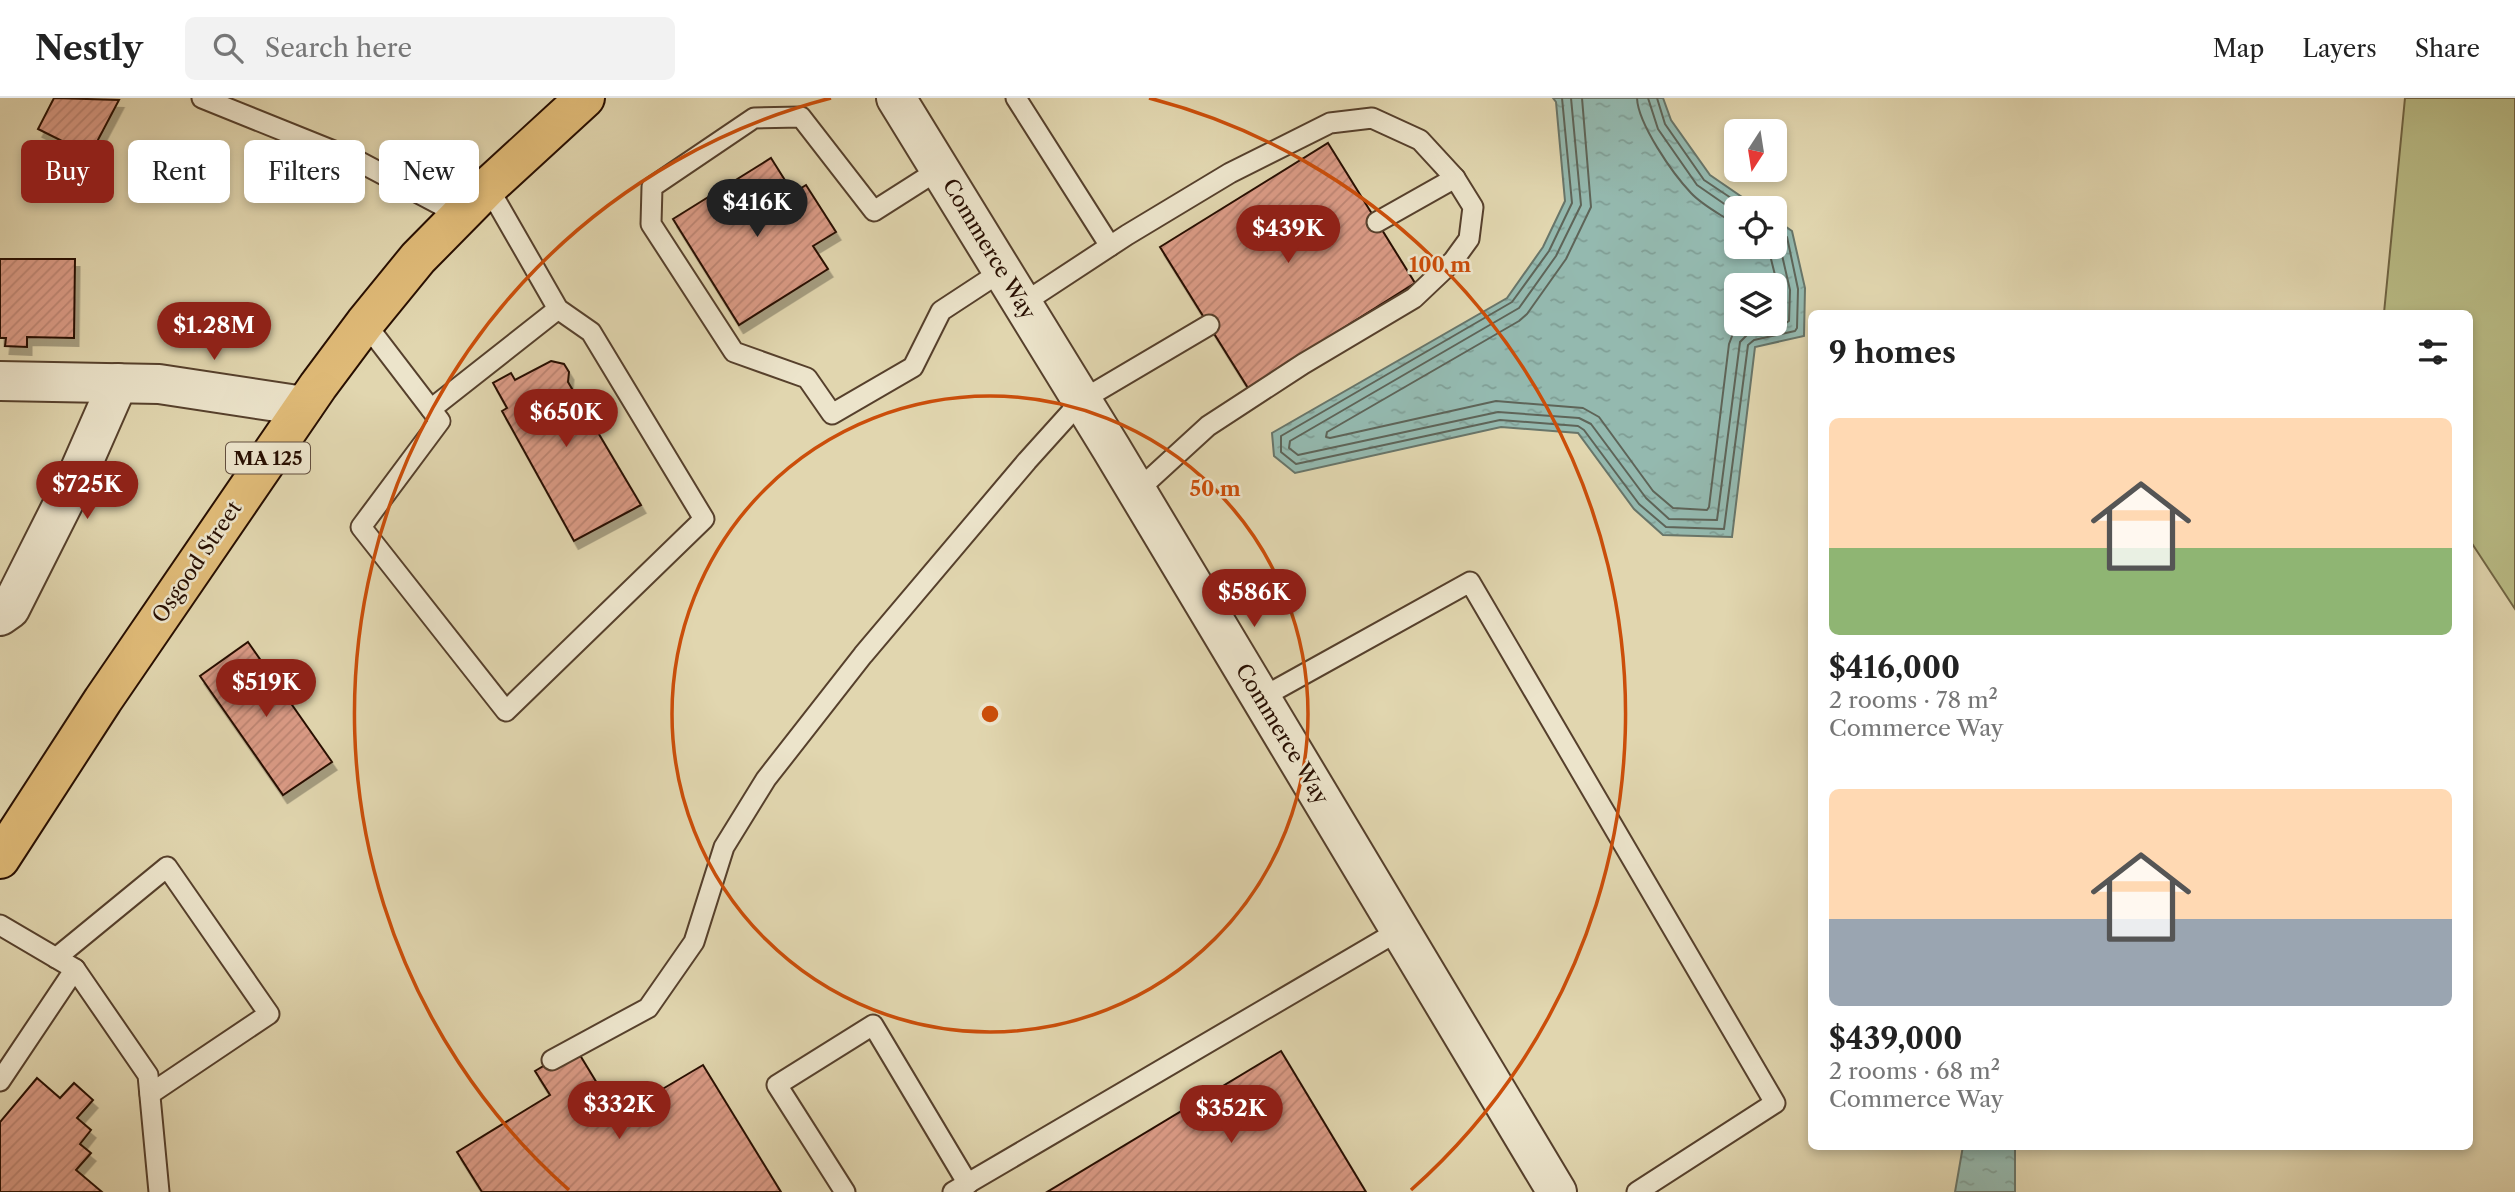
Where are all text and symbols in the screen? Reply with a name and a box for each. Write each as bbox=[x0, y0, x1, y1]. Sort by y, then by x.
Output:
search box bbox=[185, 17, 675, 80]
text: Nestly bbox=[35, 28, 143, 69]
icon: search bbox=[209, 29, 247, 67]
text: Search here bbox=[265, 32, 412, 64]
text: Map bbox=[2213, 34, 2264, 63]
text: Layers bbox=[2302, 34, 2377, 63]
text: Share bbox=[2415, 34, 2480, 63]
north arrow bbox=[1724, 119, 1787, 182]
map controls bbox=[1724, 119, 1787, 336]
chip: Buy bbox=[21, 140, 114, 203]
chip: Rent bbox=[128, 140, 230, 203]
chip: Filters bbox=[244, 140, 365, 203]
chip: New bbox=[379, 140, 479, 203]
street label: Commerce Way bbox=[938, 174, 1041, 324]
pin: $416K bbox=[708, 180, 806, 239]
text: $416K bbox=[723, 188, 791, 216]
button: locate bbox=[1724, 196, 1787, 259]
pin: $439K bbox=[1239, 206, 1337, 265]
text: $439K bbox=[1252, 214, 1324, 242]
text: 100 m bbox=[1409, 252, 1471, 277]
button: layers bbox=[1724, 273, 1787, 336]
pin: $1.28M bbox=[157, 302, 271, 362]
text: $1.28M bbox=[173, 311, 255, 339]
icon: filters bbox=[2414, 333, 2452, 371]
text: 9 homes bbox=[1829, 334, 1956, 371]
pin: $650K bbox=[517, 390, 615, 449]
text: $650K bbox=[530, 398, 602, 426]
road number: MA 125 bbox=[226, 442, 310, 474]
pin: $725K bbox=[38, 462, 136, 521]
icon: home bbox=[2078, 463, 2204, 589]
text: $725K bbox=[52, 470, 122, 498]
text: 50 m bbox=[1189, 476, 1241, 501]
street label: Osgood Street bbox=[147, 496, 247, 627]
pin: $586K bbox=[1205, 570, 1303, 629]
text: $586K bbox=[1218, 578, 1290, 606]
text: $416,000 bbox=[1829, 649, 1960, 686]
street label: Commerce Way bbox=[1231, 659, 1334, 809]
pin: $519K bbox=[217, 660, 315, 719]
text: $519K bbox=[232, 668, 300, 696]
text: 2 rooms · 78 m² bbox=[1829, 686, 1998, 714]
centre of rings bbox=[978, 702, 1002, 726]
text: Commerce Way bbox=[1829, 714, 2004, 742]
icon: home bbox=[2078, 834, 2204, 960]
text: $439,000 bbox=[1829, 1020, 1962, 1057]
text: 2 rooms · 68 m² bbox=[1829, 1057, 2000, 1085]
pin: $332K bbox=[570, 1082, 668, 1141]
text: Commerce Way bbox=[1829, 1085, 2004, 1113]
pin: $352K bbox=[1182, 1086, 1280, 1145]
text: $332K bbox=[584, 1090, 654, 1118]
text: $352K bbox=[1196, 1094, 1266, 1122]

